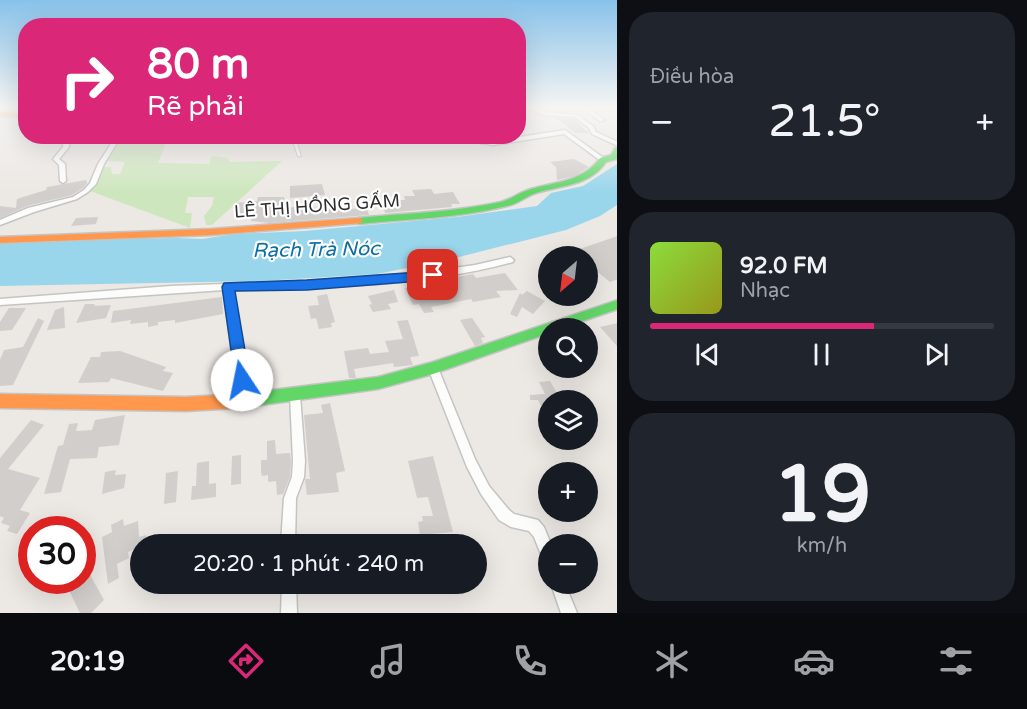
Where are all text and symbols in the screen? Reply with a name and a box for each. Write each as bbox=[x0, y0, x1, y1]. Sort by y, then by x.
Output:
text: 80 m bbox=[147, 39, 249, 90]
icon: right bbox=[48, 42, 126, 120]
text: Điều hòa bbox=[650, 65, 734, 89]
text: Rẽ phải bbox=[147, 90, 244, 123]
text: 21.5° bbox=[768, 95, 881, 149]
text: − bbox=[650, 103, 674, 142]
text: + bbox=[975, 103, 994, 142]
street label: LÊ THỊ HỒNG GẤM bbox=[233, 189, 401, 223]
water label: Rạch Trà Nóc bbox=[252, 237, 382, 263]
north arrow bbox=[538, 246, 598, 306]
map controls bbox=[538, 246, 598, 594]
pin bbox=[407, 249, 458, 300]
text: 92.0 FM bbox=[740, 253, 828, 279]
icon: arrive bbox=[416, 258, 449, 291]
text: Nhạc bbox=[740, 279, 790, 303]
button: search bbox=[538, 318, 598, 378]
icon: previous bbox=[691, 338, 724, 371]
icon: pause bbox=[805, 338, 838, 371]
icon: next bbox=[920, 338, 953, 371]
position arrow bbox=[210, 348, 274, 412]
button: layers bbox=[538, 390, 598, 450]
text: 19 bbox=[773, 448, 871, 542]
button: + bbox=[538, 462, 598, 522]
speed limit sign: 30 bbox=[18, 516, 96, 594]
button: − bbox=[538, 534, 598, 594]
text: km/h bbox=[797, 534, 847, 558]
text: 20:20 · 1 phút · 240 m bbox=[193, 551, 424, 577]
icon: directions bbox=[225, 640, 267, 682]
icon: music bbox=[367, 640, 409, 682]
icon: phone bbox=[509, 640, 551, 682]
icon: climate bbox=[651, 640, 693, 682]
icon: car bbox=[793, 640, 835, 682]
icon: filters bbox=[935, 640, 977, 682]
text: 20:19 bbox=[50, 645, 125, 678]

